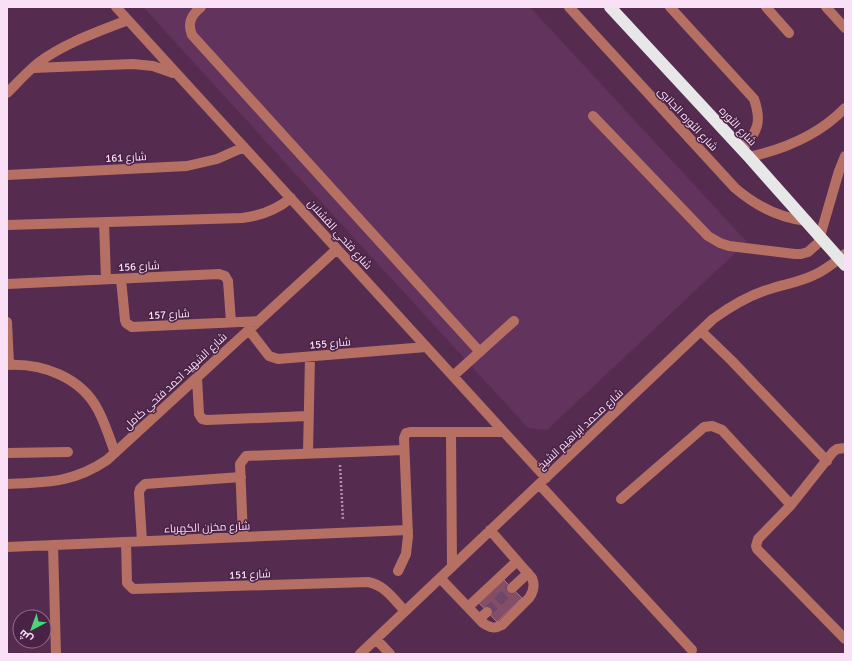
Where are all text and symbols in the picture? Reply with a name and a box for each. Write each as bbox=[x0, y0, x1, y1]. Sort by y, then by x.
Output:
street label: شارع الثوره الجانبى bbox=[654, 85, 720, 154]
street label: شارع الثوره bbox=[716, 104, 759, 149]
street label: شارع 161 bbox=[105, 150, 147, 166]
street label: شارع فتحي القشلان bbox=[303, 197, 374, 273]
street label: شارع 156 bbox=[118, 259, 160, 275]
street label: شارع 157 bbox=[148, 307, 190, 323]
street label: شارع الشهيد احمد فتحي كامل bbox=[121, 330, 231, 434]
street label: شارع 155 bbox=[309, 335, 351, 353]
street label: شارع محمد ابراهيم الشيخ bbox=[535, 386, 627, 473]
street label: شارع مخزن الكهرباء bbox=[164, 519, 250, 537]
street label: شارع 151 bbox=[229, 567, 271, 583]
north arrow bbox=[12, 609, 52, 649]
text: ش bbox=[16, 627, 35, 646]

